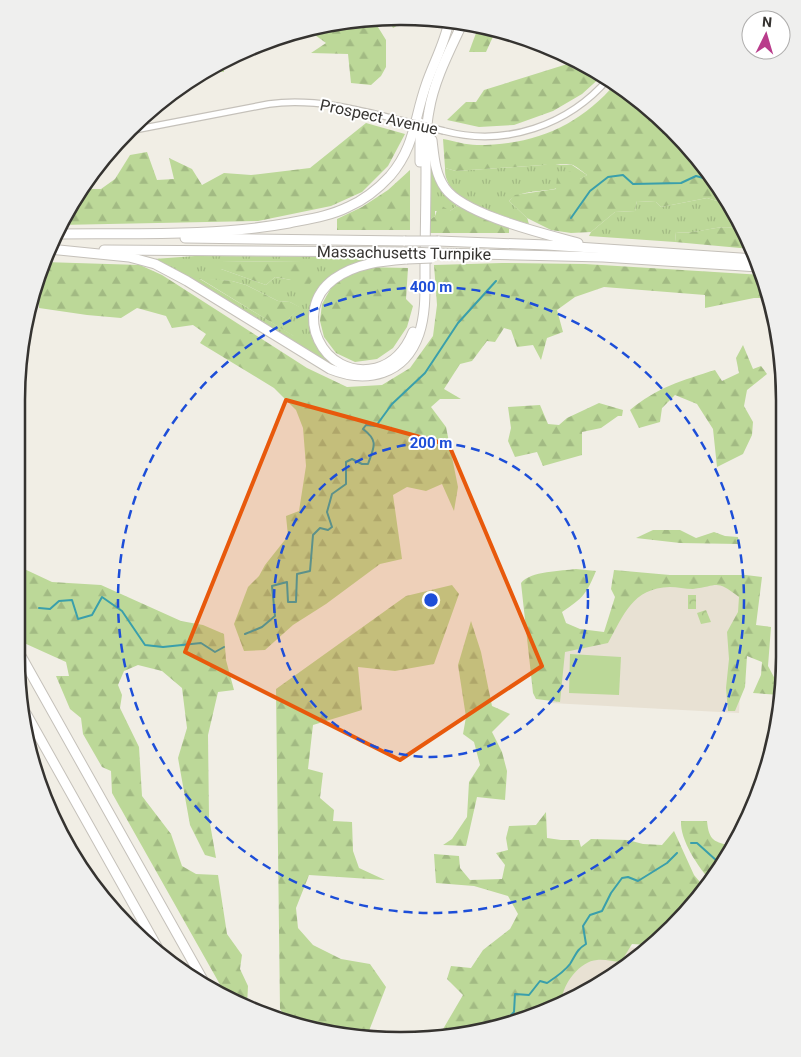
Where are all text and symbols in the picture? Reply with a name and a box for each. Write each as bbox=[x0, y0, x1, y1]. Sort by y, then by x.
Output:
north arrow bbox=[741, 10, 791, 60]
text: N bbox=[762, 14, 773, 30]
street label: Prospect Avenue bbox=[318, 95, 440, 139]
street label: Massachusetts Turnpike bbox=[317, 242, 491, 264]
text: 400 m bbox=[410, 278, 452, 296]
text: 200 m bbox=[410, 434, 452, 452]
centre of rings bbox=[422, 591, 440, 609]

